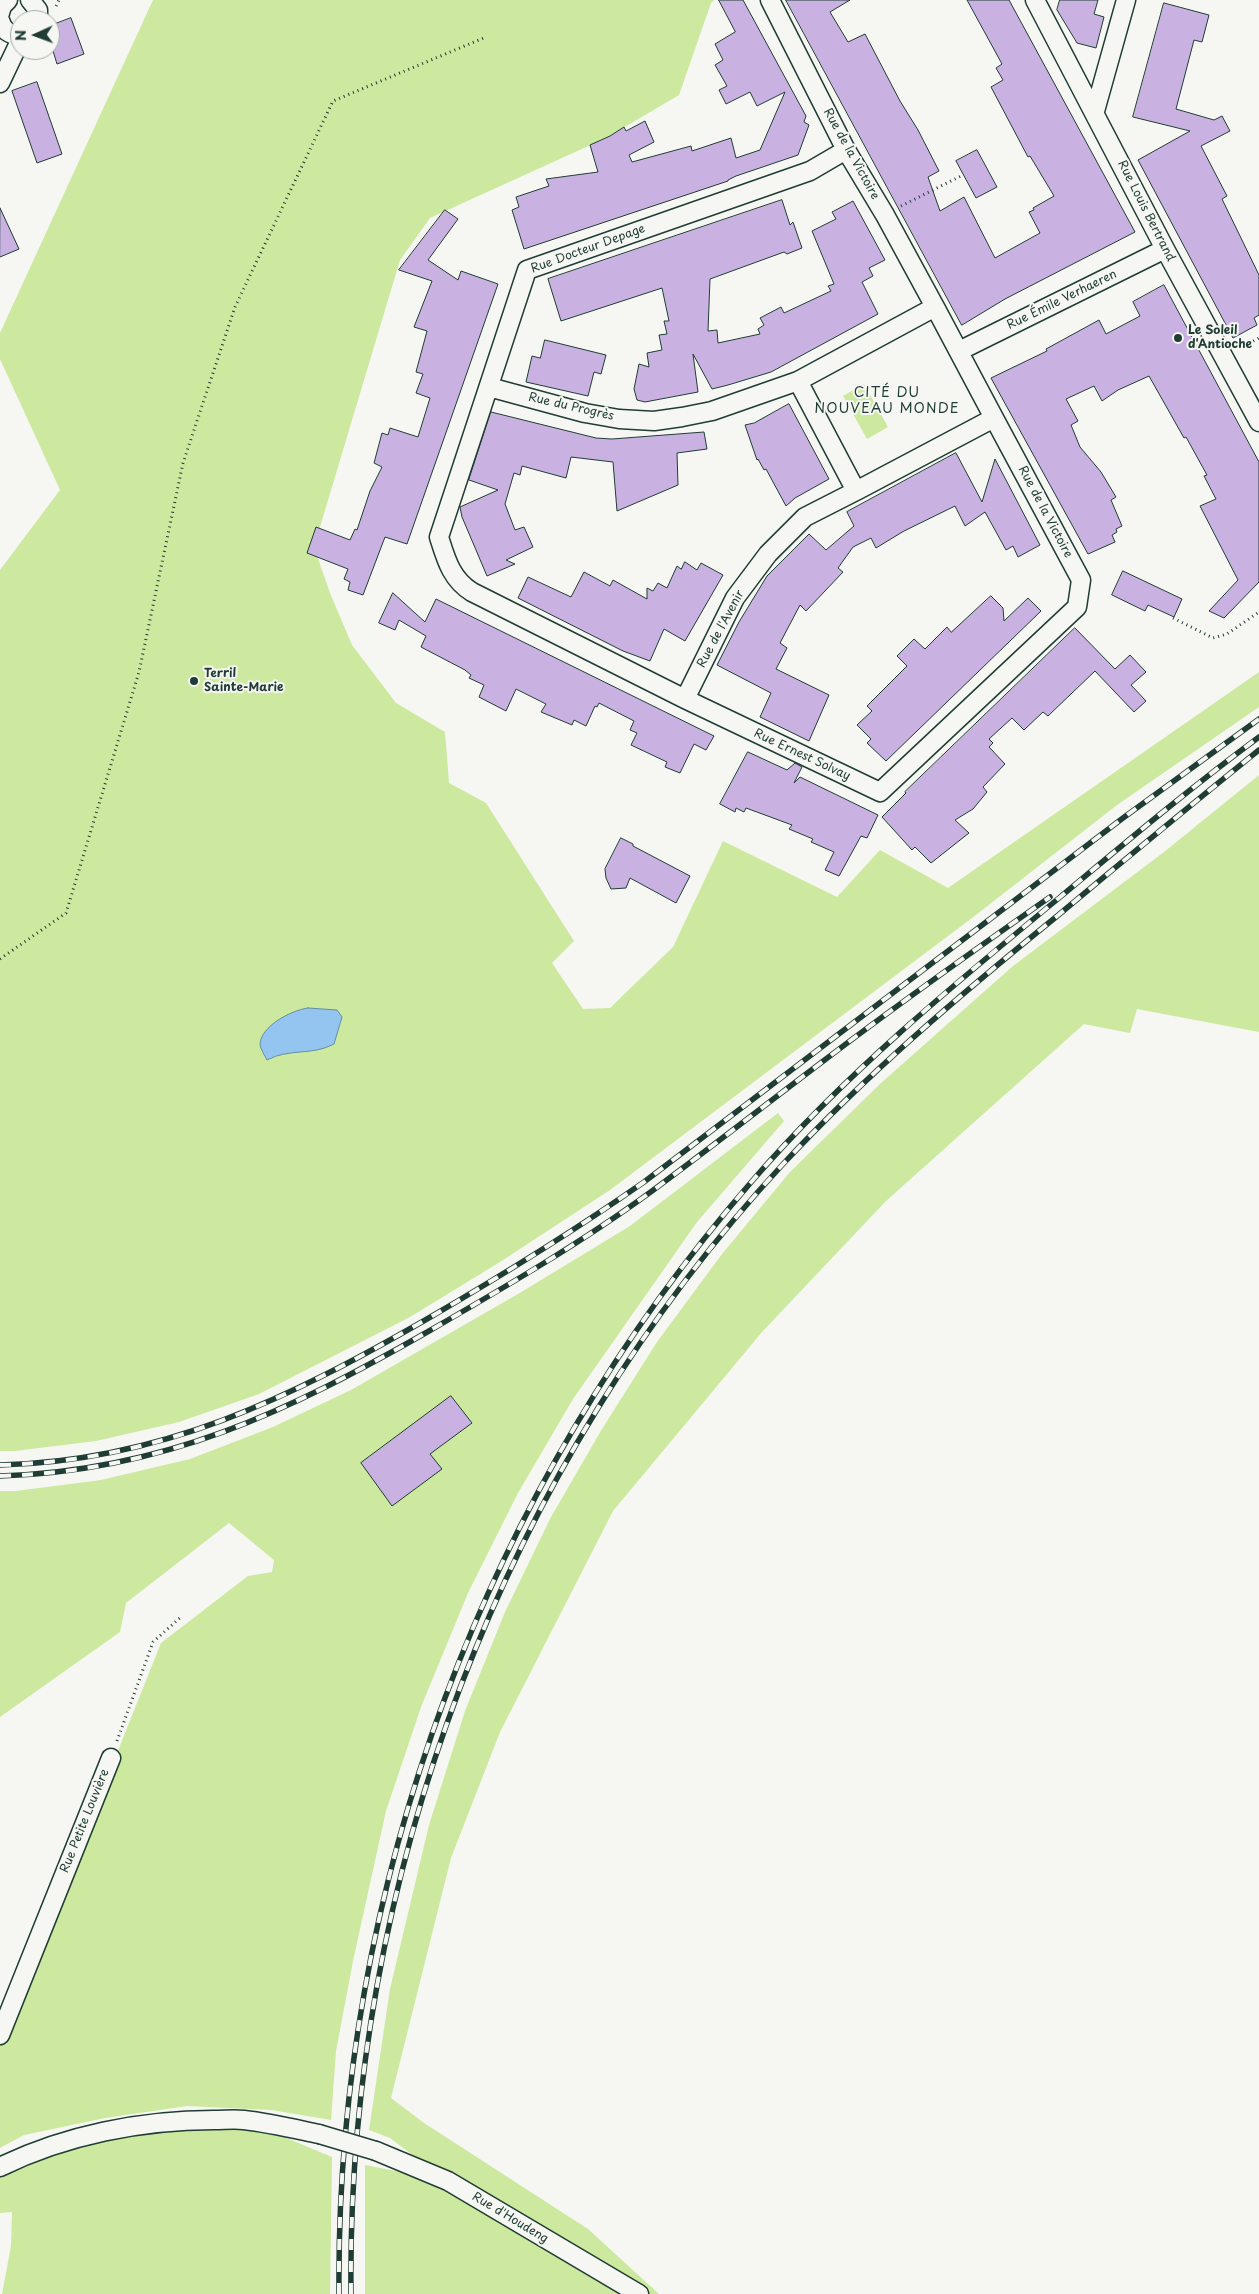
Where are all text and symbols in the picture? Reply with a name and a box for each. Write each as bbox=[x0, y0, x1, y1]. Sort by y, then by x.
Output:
north arrow bbox=[10, 10, 60, 60]
text: N bbox=[10, 30, 31, 41]
street label: Rue de la Victoire bbox=[820, 106, 882, 202]
street label: Rue Louis Bertrand bbox=[1114, 158, 1178, 264]
street label: Rue Docteur Depage bbox=[529, 222, 647, 276]
street label: Rue Émile Verhaeren bbox=[1005, 267, 1119, 333]
place label: Le Soleil d'Antioche bbox=[1188, 324, 1252, 352]
marker: Le Soleil d'Antioche bbox=[1172, 332, 1184, 344]
district label: CITÉ DU NOUVEAU MONDE bbox=[814, 385, 960, 418]
street label: Rue du Progrès bbox=[527, 390, 615, 424]
street label: Rue de la Victoire bbox=[1015, 464, 1075, 560]
street label: Rue de l'Avenir bbox=[695, 588, 747, 670]
place label: Terril Sainte-Marie bbox=[204, 667, 283, 695]
marker: Terril Sainte-Marie bbox=[188, 675, 200, 687]
street label: Rue Ernest Solvay bbox=[751, 726, 853, 784]
street label: Rue Petite Louvière bbox=[58, 1767, 112, 1875]
street label: Rue d'Houdeng bbox=[469, 2190, 551, 2246]

